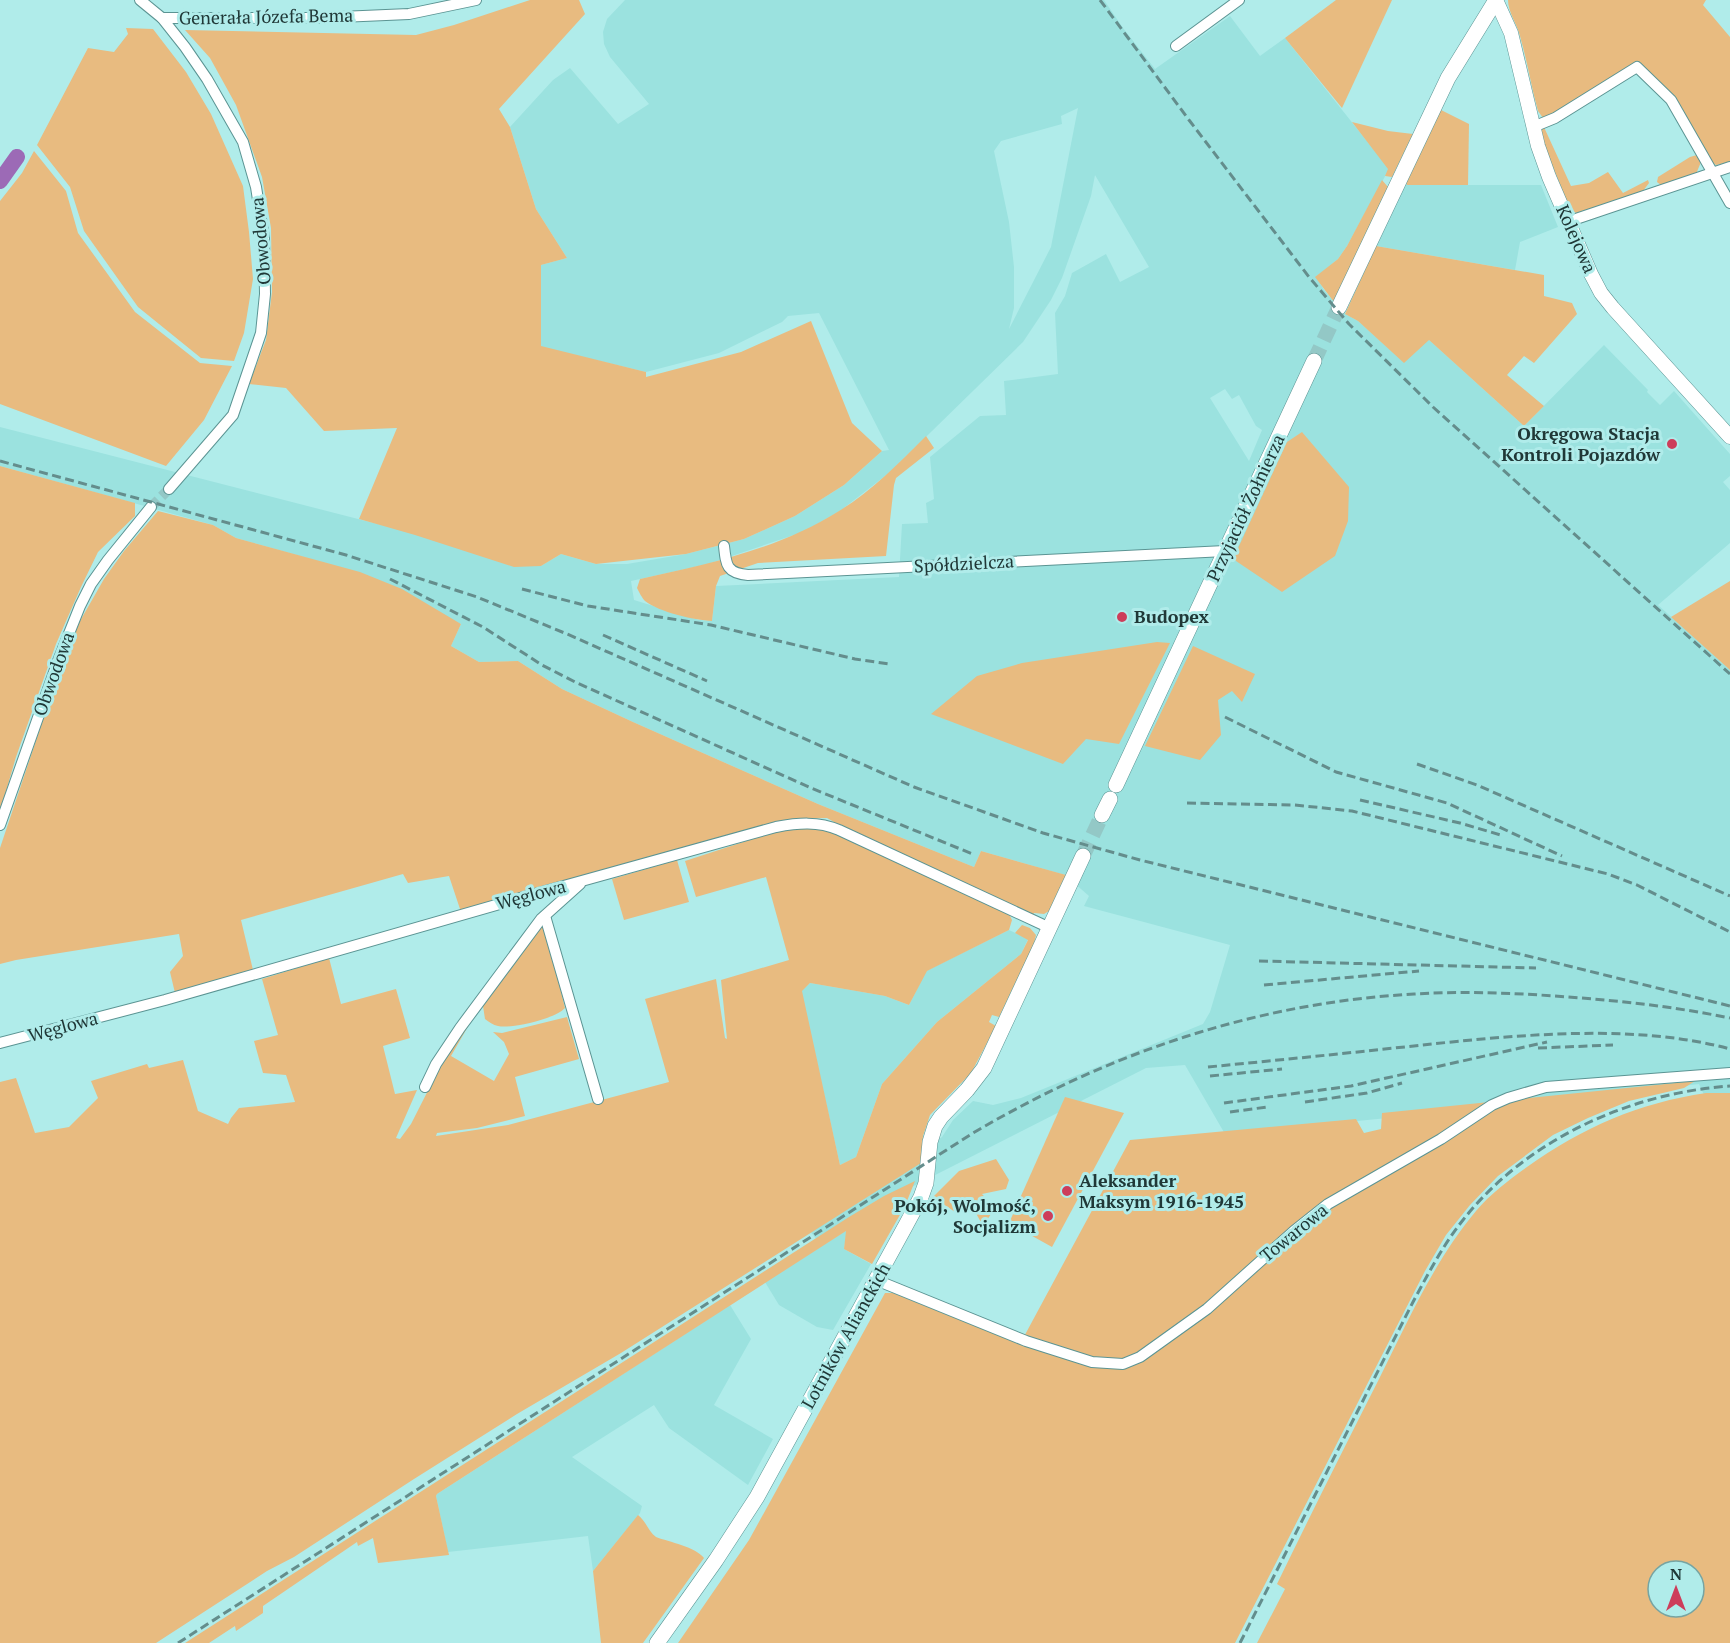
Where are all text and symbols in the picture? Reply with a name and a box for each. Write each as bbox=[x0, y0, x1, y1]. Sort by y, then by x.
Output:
street label: Generała Józefa Bema bbox=[179, 2, 353, 30]
street label: Obwodowa bbox=[244, 196, 276, 286]
street label: Kolejowa bbox=[1551, 201, 1603, 277]
place label: Okręgowa Stacja Kontroli Pojazdów bbox=[1501, 421, 1661, 466]
street label: Przyjaciół Żołnierza bbox=[1200, 430, 1290, 585]
marker: Okręgowa Stacja Kontroli Pojazdów bbox=[1665, 437, 1679, 451]
street label: Spółdzielcza bbox=[913, 548, 1015, 578]
place label: Budopex bbox=[1134, 604, 1209, 628]
marker: Budopex bbox=[1115, 610, 1129, 624]
street label: Obwodowa bbox=[27, 628, 79, 719]
street label: Węglowa bbox=[493, 873, 568, 915]
street label: Węglowa bbox=[25, 1005, 100, 1047]
place label: Aleksander Maksym 1916-1945 bbox=[1079, 1168, 1244, 1213]
marker: Aleksander Maksym 1916-1945 bbox=[1060, 1184, 1074, 1198]
place label: Pokój, Wolmość, Socjalizm bbox=[894, 1193, 1036, 1238]
street label: Towarowa bbox=[1254, 1197, 1332, 1267]
marker: Pokój, Wolmość, Socjalizm bbox=[1041, 1209, 1055, 1223]
street label: Lotników Alianckich bbox=[795, 1258, 895, 1413]
north arrow bbox=[1646, 1559, 1706, 1619]
text: N bbox=[1670, 1563, 1682, 1585]

